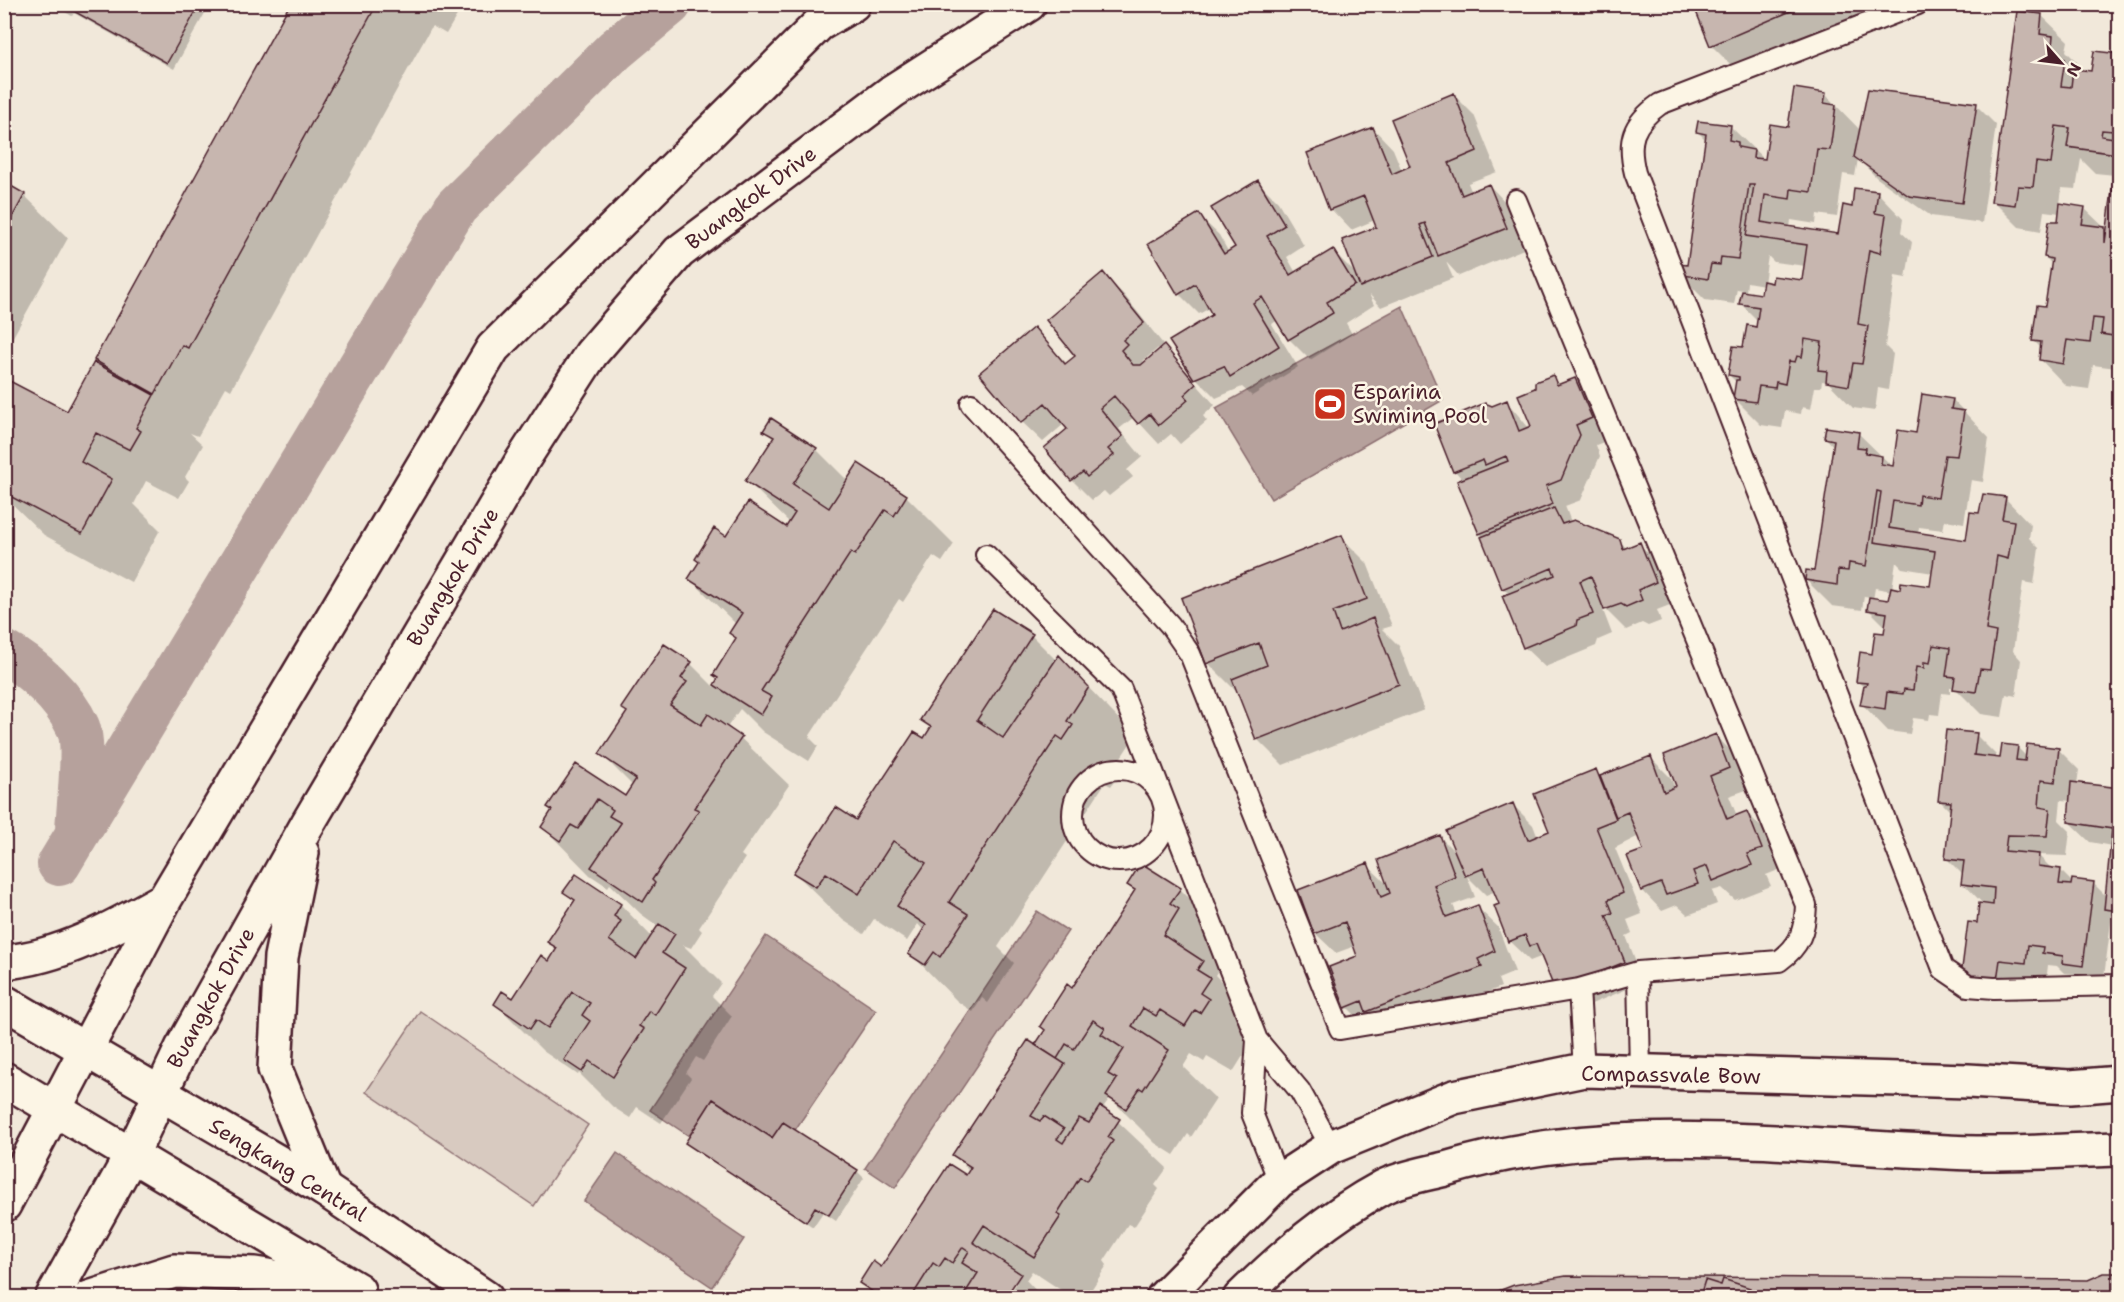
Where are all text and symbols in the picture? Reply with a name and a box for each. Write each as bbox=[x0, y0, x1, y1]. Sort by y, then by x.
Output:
north arrow bbox=[2031, 33, 2091, 93]
text: N bbox=[2062, 59, 2086, 80]
street label: Buangkok Drive bbox=[680, 140, 822, 256]
place label: Esparina Swiming Pool bbox=[1353, 378, 1488, 430]
sports icon: Esparina Swiming Pool bbox=[1312, 386, 1348, 422]
street label: Buangkok Drive bbox=[401, 502, 505, 652]
street label: Buangkok Drive bbox=[161, 922, 261, 1074]
street label: Compassvale Bow bbox=[1581, 1059, 1761, 1091]
street label: Sengkang Central bbox=[204, 1112, 373, 1229]

